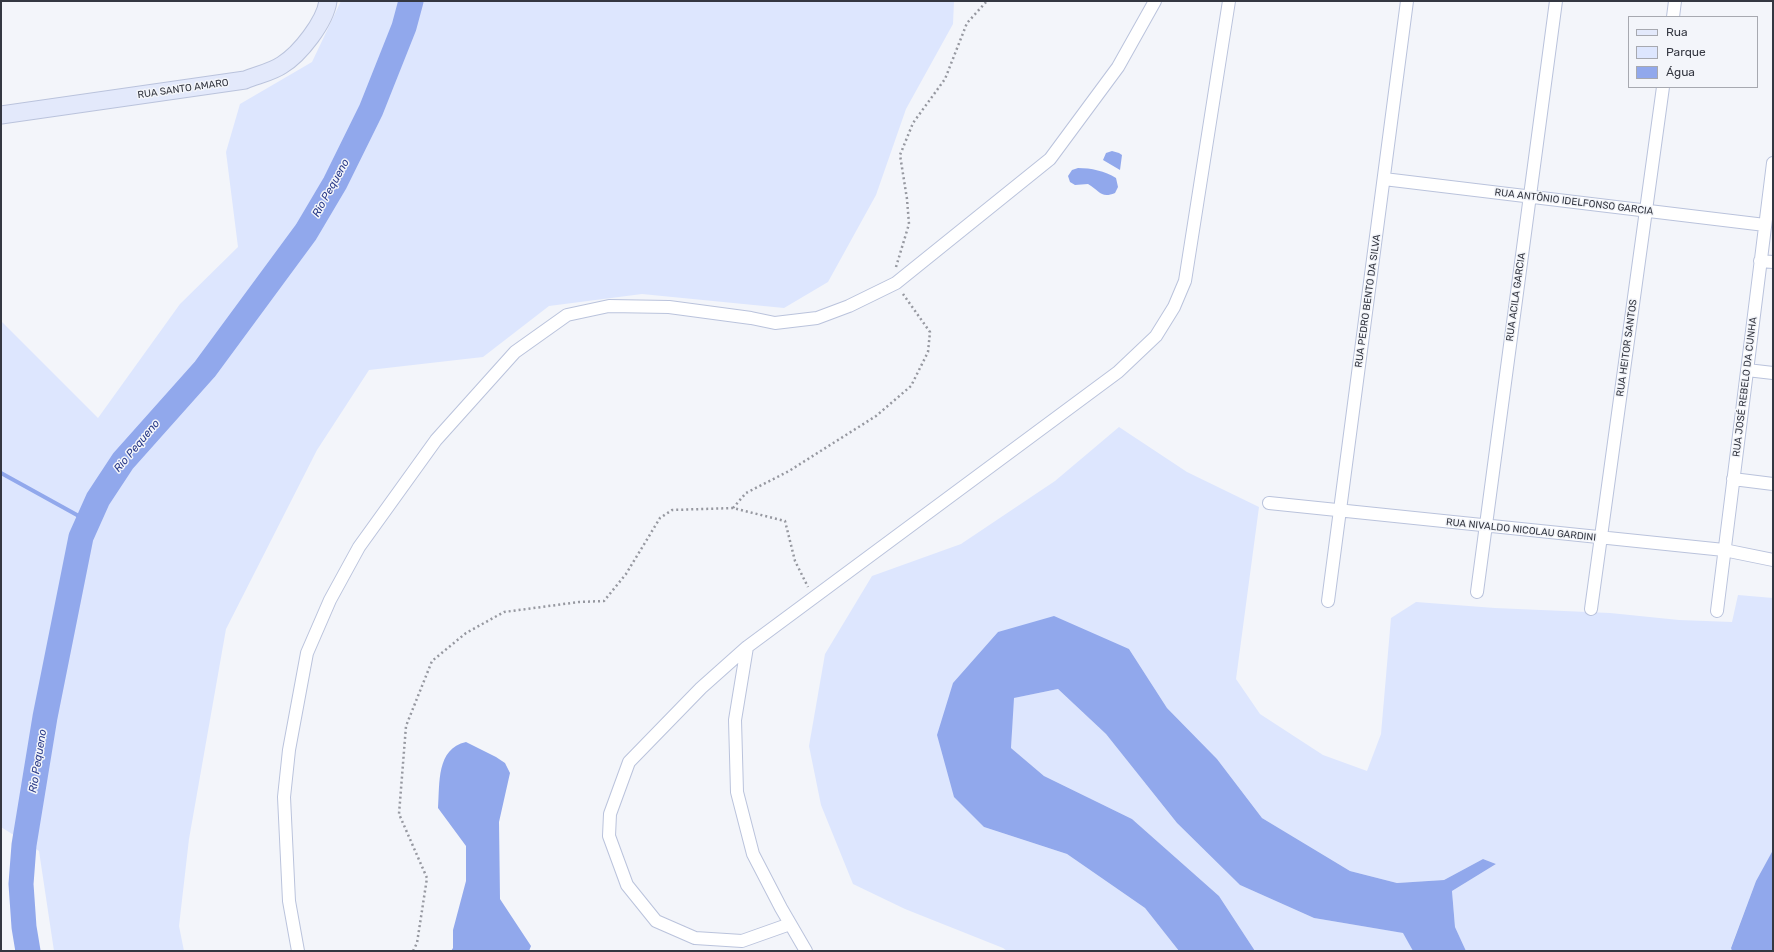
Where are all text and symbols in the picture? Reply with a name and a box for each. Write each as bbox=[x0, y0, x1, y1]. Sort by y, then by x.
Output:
legend bbox=[1628, 16, 1758, 88]
text: Rua bbox=[1666, 25, 1688, 39]
text: Parque bbox=[1666, 45, 1706, 59]
text: Água bbox=[1666, 65, 1695, 79]
street label: RUA SANTO AMARO bbox=[137, 77, 229, 101]
water label: Rio Pequeno bbox=[310, 157, 352, 219]
street label: RUA ANTÔNIO IDELFONSO GARCIA bbox=[1494, 186, 1654, 218]
street label: RUA PEDRO BENTO DA SILVA bbox=[1353, 234, 1383, 368]
street label: RUA ACILA GARCIA bbox=[1504, 252, 1528, 342]
street label: RUA HEITOR SANTOS bbox=[1614, 298, 1640, 398]
street label: RUA JOSÉ REBELO DA CUNHA bbox=[1730, 316, 1760, 458]
water label: Rio Pequeno bbox=[111, 417, 163, 475]
street label: RUA NIVALDO NICOLAU GARDINI bbox=[1445, 516, 1597, 544]
water label: Rio Pequeno bbox=[26, 728, 50, 794]

